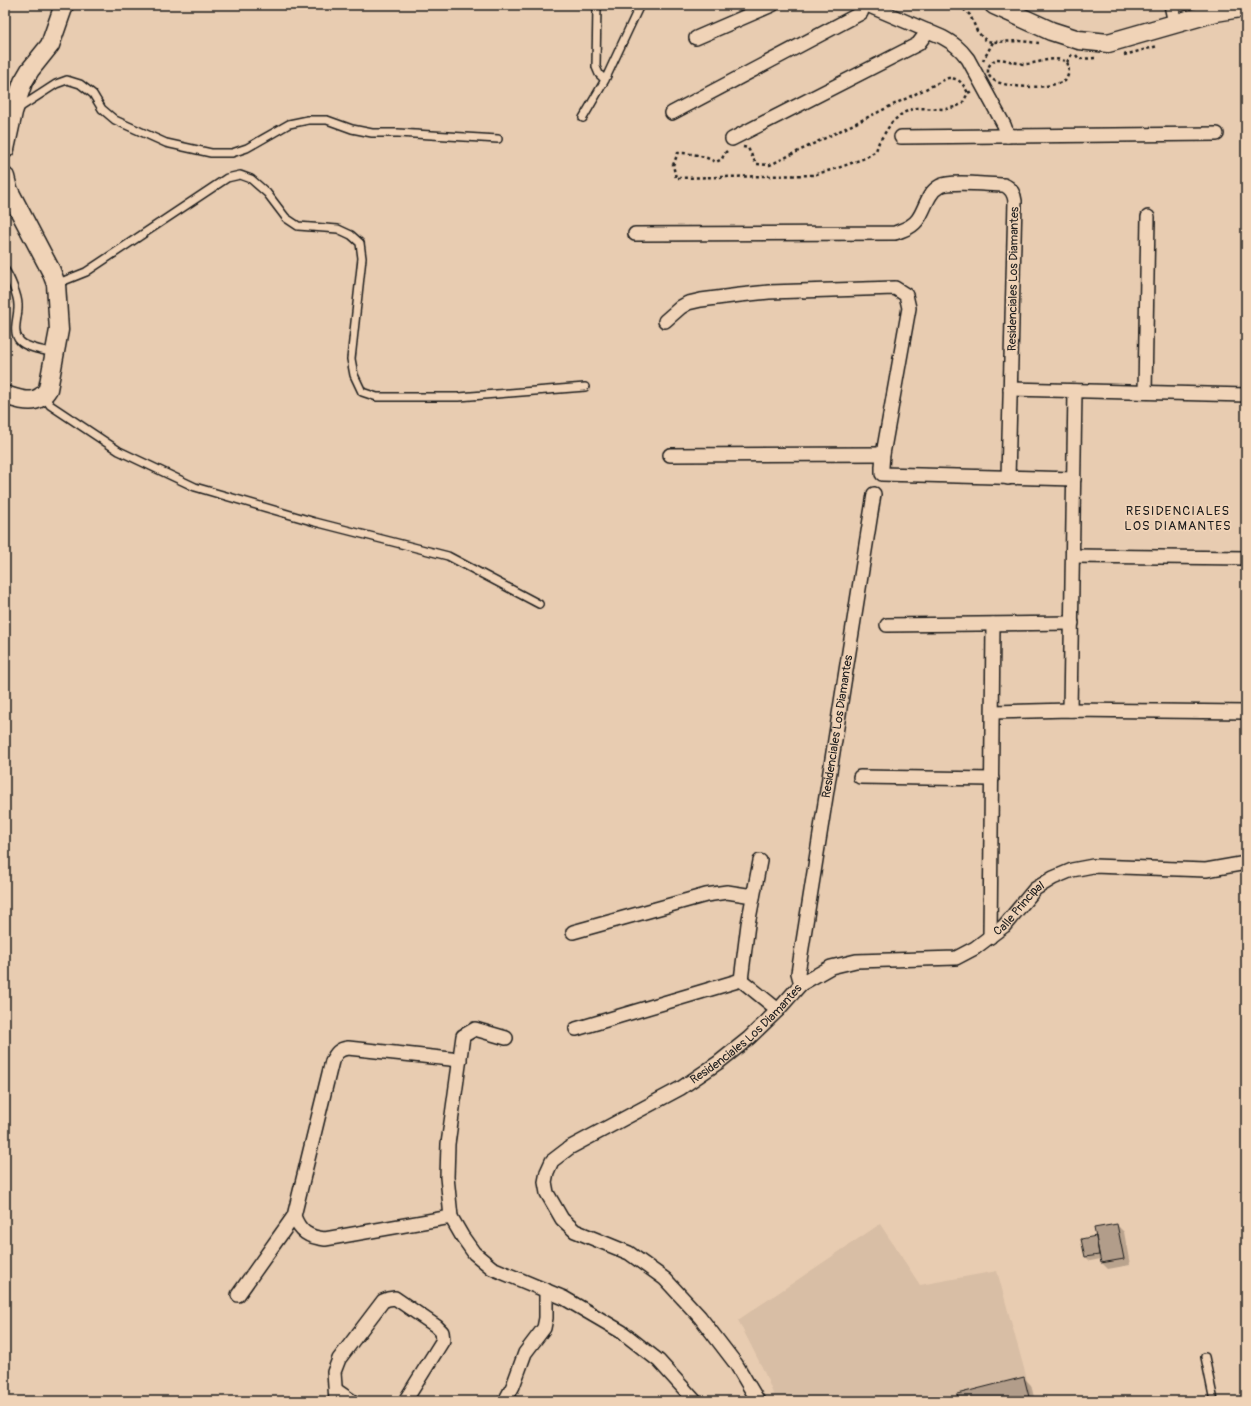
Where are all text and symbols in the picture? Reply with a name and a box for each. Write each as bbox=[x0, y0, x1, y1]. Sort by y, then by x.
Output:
street label: Residenciales Los Diamantes bbox=[1005, 206, 1022, 351]
district label: RESIDENCIALES LOS DIAMANTES bbox=[1124, 503, 1232, 534]
street label: Residenciales Los Diamantes bbox=[819, 653, 856, 799]
street label: Calle Principal bbox=[991, 878, 1047, 939]
street label: Residenciales Los Diamantes bbox=[687, 981, 806, 1088]

